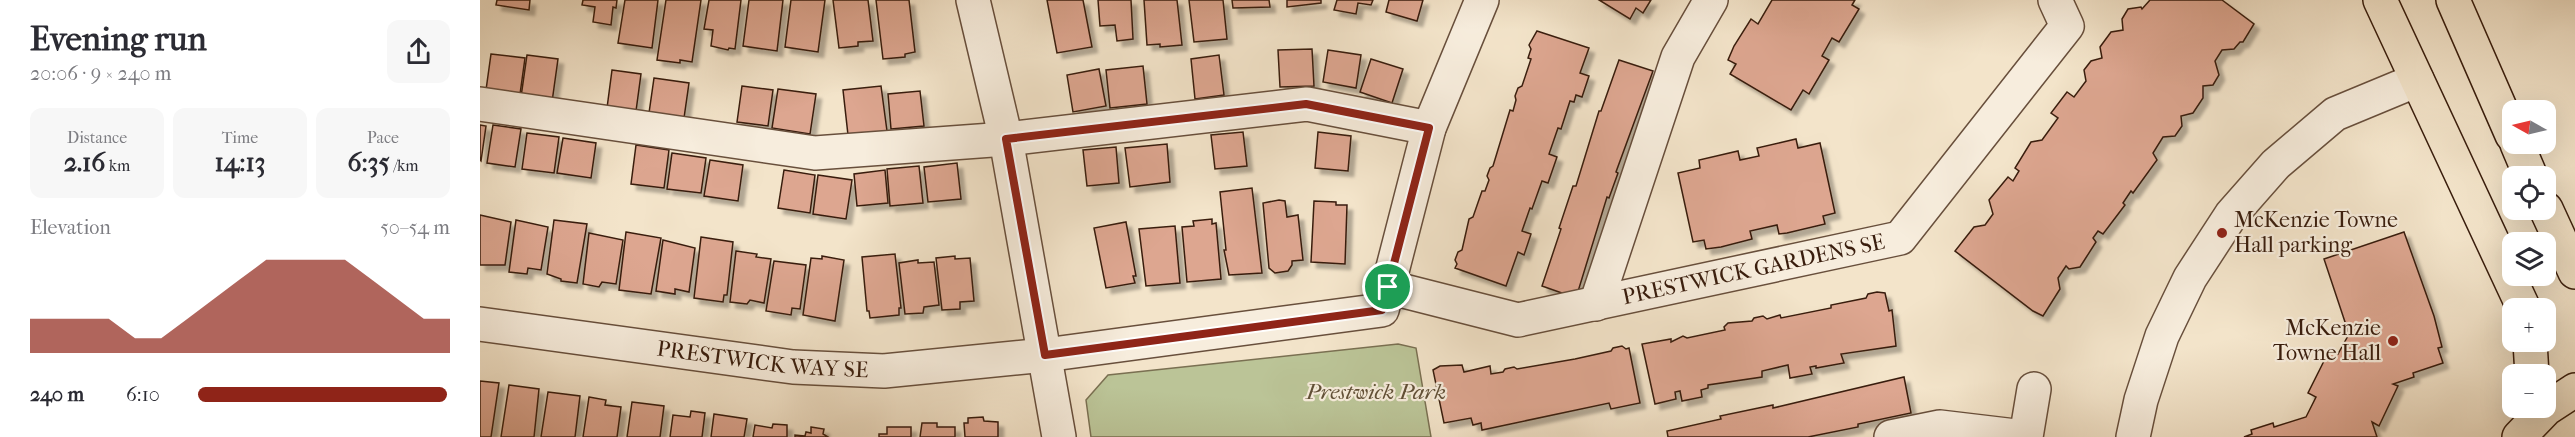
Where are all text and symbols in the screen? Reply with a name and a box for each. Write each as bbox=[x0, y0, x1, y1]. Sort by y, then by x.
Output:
text: Evening run bbox=[30, 20, 207, 59]
button: share bbox=[387, 20, 450, 83]
text: 20:06 · 9 × 240 m bbox=[30, 62, 172, 85]
north arrow bbox=[2502, 100, 2556, 154]
map controls bbox=[2502, 100, 2556, 418]
text: Distance bbox=[67, 128, 127, 147]
text: Time bbox=[222, 128, 258, 147]
text: Pace bbox=[367, 128, 399, 147]
text: 2.16 bbox=[64, 147, 105, 178]
text: 14:13 bbox=[215, 147, 265, 178]
text: 6:35 bbox=[347, 147, 390, 178]
text: km bbox=[105, 156, 130, 175]
text: /km bbox=[390, 156, 419, 175]
button: locate bbox=[2502, 166, 2556, 220]
place label: McKenzie Towne Hall parking bbox=[2234, 207, 2398, 258]
text: Elevation bbox=[30, 216, 111, 239]
text: 50–54 m bbox=[380, 216, 450, 239]
marker: McKenzie Towne Hall parking bbox=[2215, 226, 2229, 240]
street label: PRESTWICK GARDENS SE bbox=[1620, 229, 1887, 310]
button: layers bbox=[2502, 232, 2556, 286]
pin bbox=[1362, 261, 1413, 312]
icon: arrive bbox=[1371, 270, 1404, 303]
button: + bbox=[2502, 298, 2556, 352]
place label: McKenzie Towne Hall bbox=[2273, 315, 2381, 366]
marker: McKenzie Towne Hall bbox=[2386, 334, 2400, 348]
street label: PRESTWICK WAY SE bbox=[655, 335, 869, 383]
button: − bbox=[2502, 364, 2556, 418]
park label: Prestwick Park bbox=[1305, 379, 1446, 405]
text: 240 m bbox=[30, 383, 84, 406]
text: 6:10 bbox=[126, 383, 160, 406]

